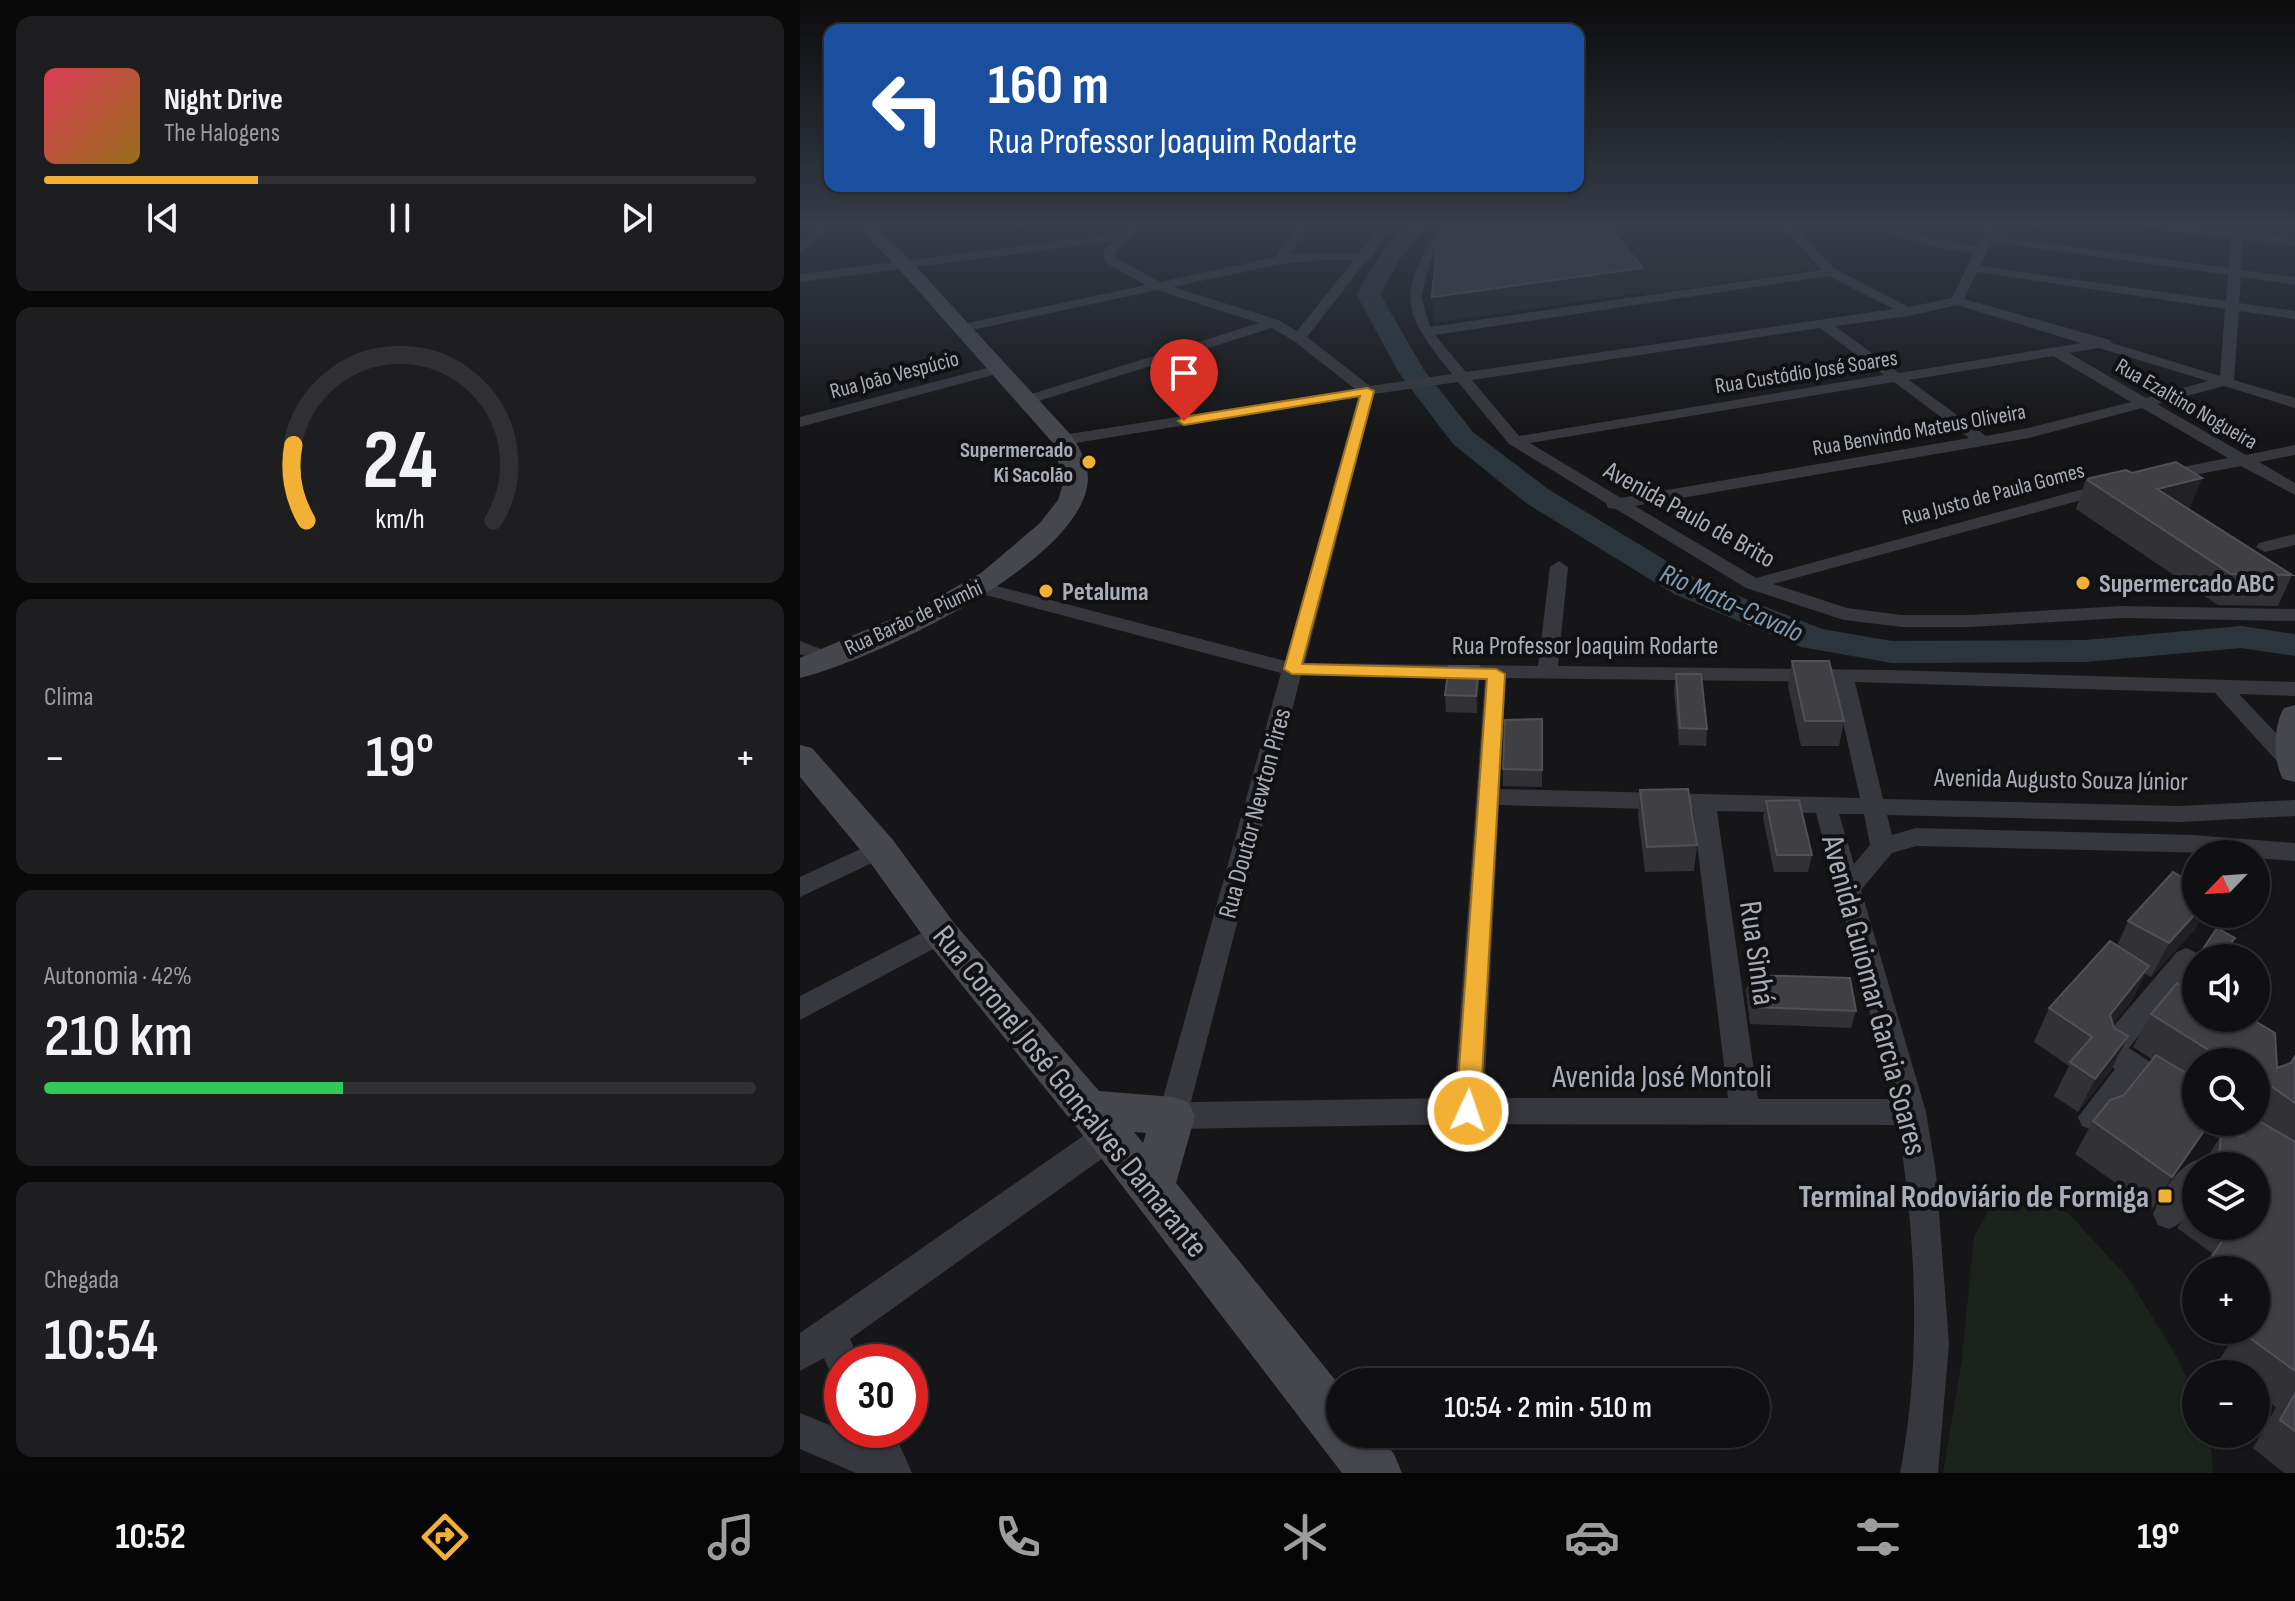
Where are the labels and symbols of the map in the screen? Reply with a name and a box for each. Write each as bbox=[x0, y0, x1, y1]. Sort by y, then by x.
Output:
pin bbox=[1150, 339, 1218, 421]
street label: Rua João Vespúcio bbox=[827, 345, 962, 406]
street label: Rua Custódio José Soares bbox=[1713, 345, 1899, 400]
street label: Rua Ezaltino Nogueira bbox=[2111, 353, 2262, 456]
street label: Rua Benvindo Mateus Oliveira bbox=[1811, 398, 2028, 463]
place label: Supermercado Ki Sacolão bbox=[960, 437, 1073, 489]
marker: Supermercado Ki Sacolão bbox=[1080, 453, 1098, 471]
street label: Avenida Paulo de Brito bbox=[1597, 455, 1780, 575]
street label: Rua Justo de Paula Gomes bbox=[1899, 457, 2087, 532]
water label: Rio Mata-Cavalo bbox=[1655, 557, 1809, 650]
place label: Supermercado ABC bbox=[2099, 569, 2275, 600]
marker: Supermercado ABC bbox=[2074, 574, 2092, 592]
street label: Rua Barão de Piumhi bbox=[841, 575, 987, 662]
place label: Petaluma bbox=[1062, 577, 1149, 608]
marker: Petaluma bbox=[1037, 582, 1055, 600]
street label: Rua Professor Joaquim Rodarte bbox=[1452, 631, 1718, 662]
street label: Rua Doutor Newton Pires bbox=[1212, 705, 1298, 922]
street label: Avenida Augusto Souza Júnior bbox=[1933, 763, 2189, 798]
street label: Avenida Guiomar Garcia Soares bbox=[1812, 830, 1935, 1160]
north arrow bbox=[2182, 840, 2270, 928]
street label: Rua Sinhá bbox=[1730, 899, 1783, 1008]
street label: Rua Coronel José Gonçalves Damarante bbox=[924, 918, 1216, 1266]
street label: Avenida José Montoli bbox=[1551, 1058, 1772, 1097]
position arrow bbox=[1426, 1069, 1510, 1153]
place label: Terminal Rodoviário de Formiga bbox=[1799, 1178, 2149, 1217]
marker: Terminal Rodoviário de Formiga bbox=[2156, 1187, 2174, 1205]
speed limit sign: 30 bbox=[824, 1344, 928, 1448]

